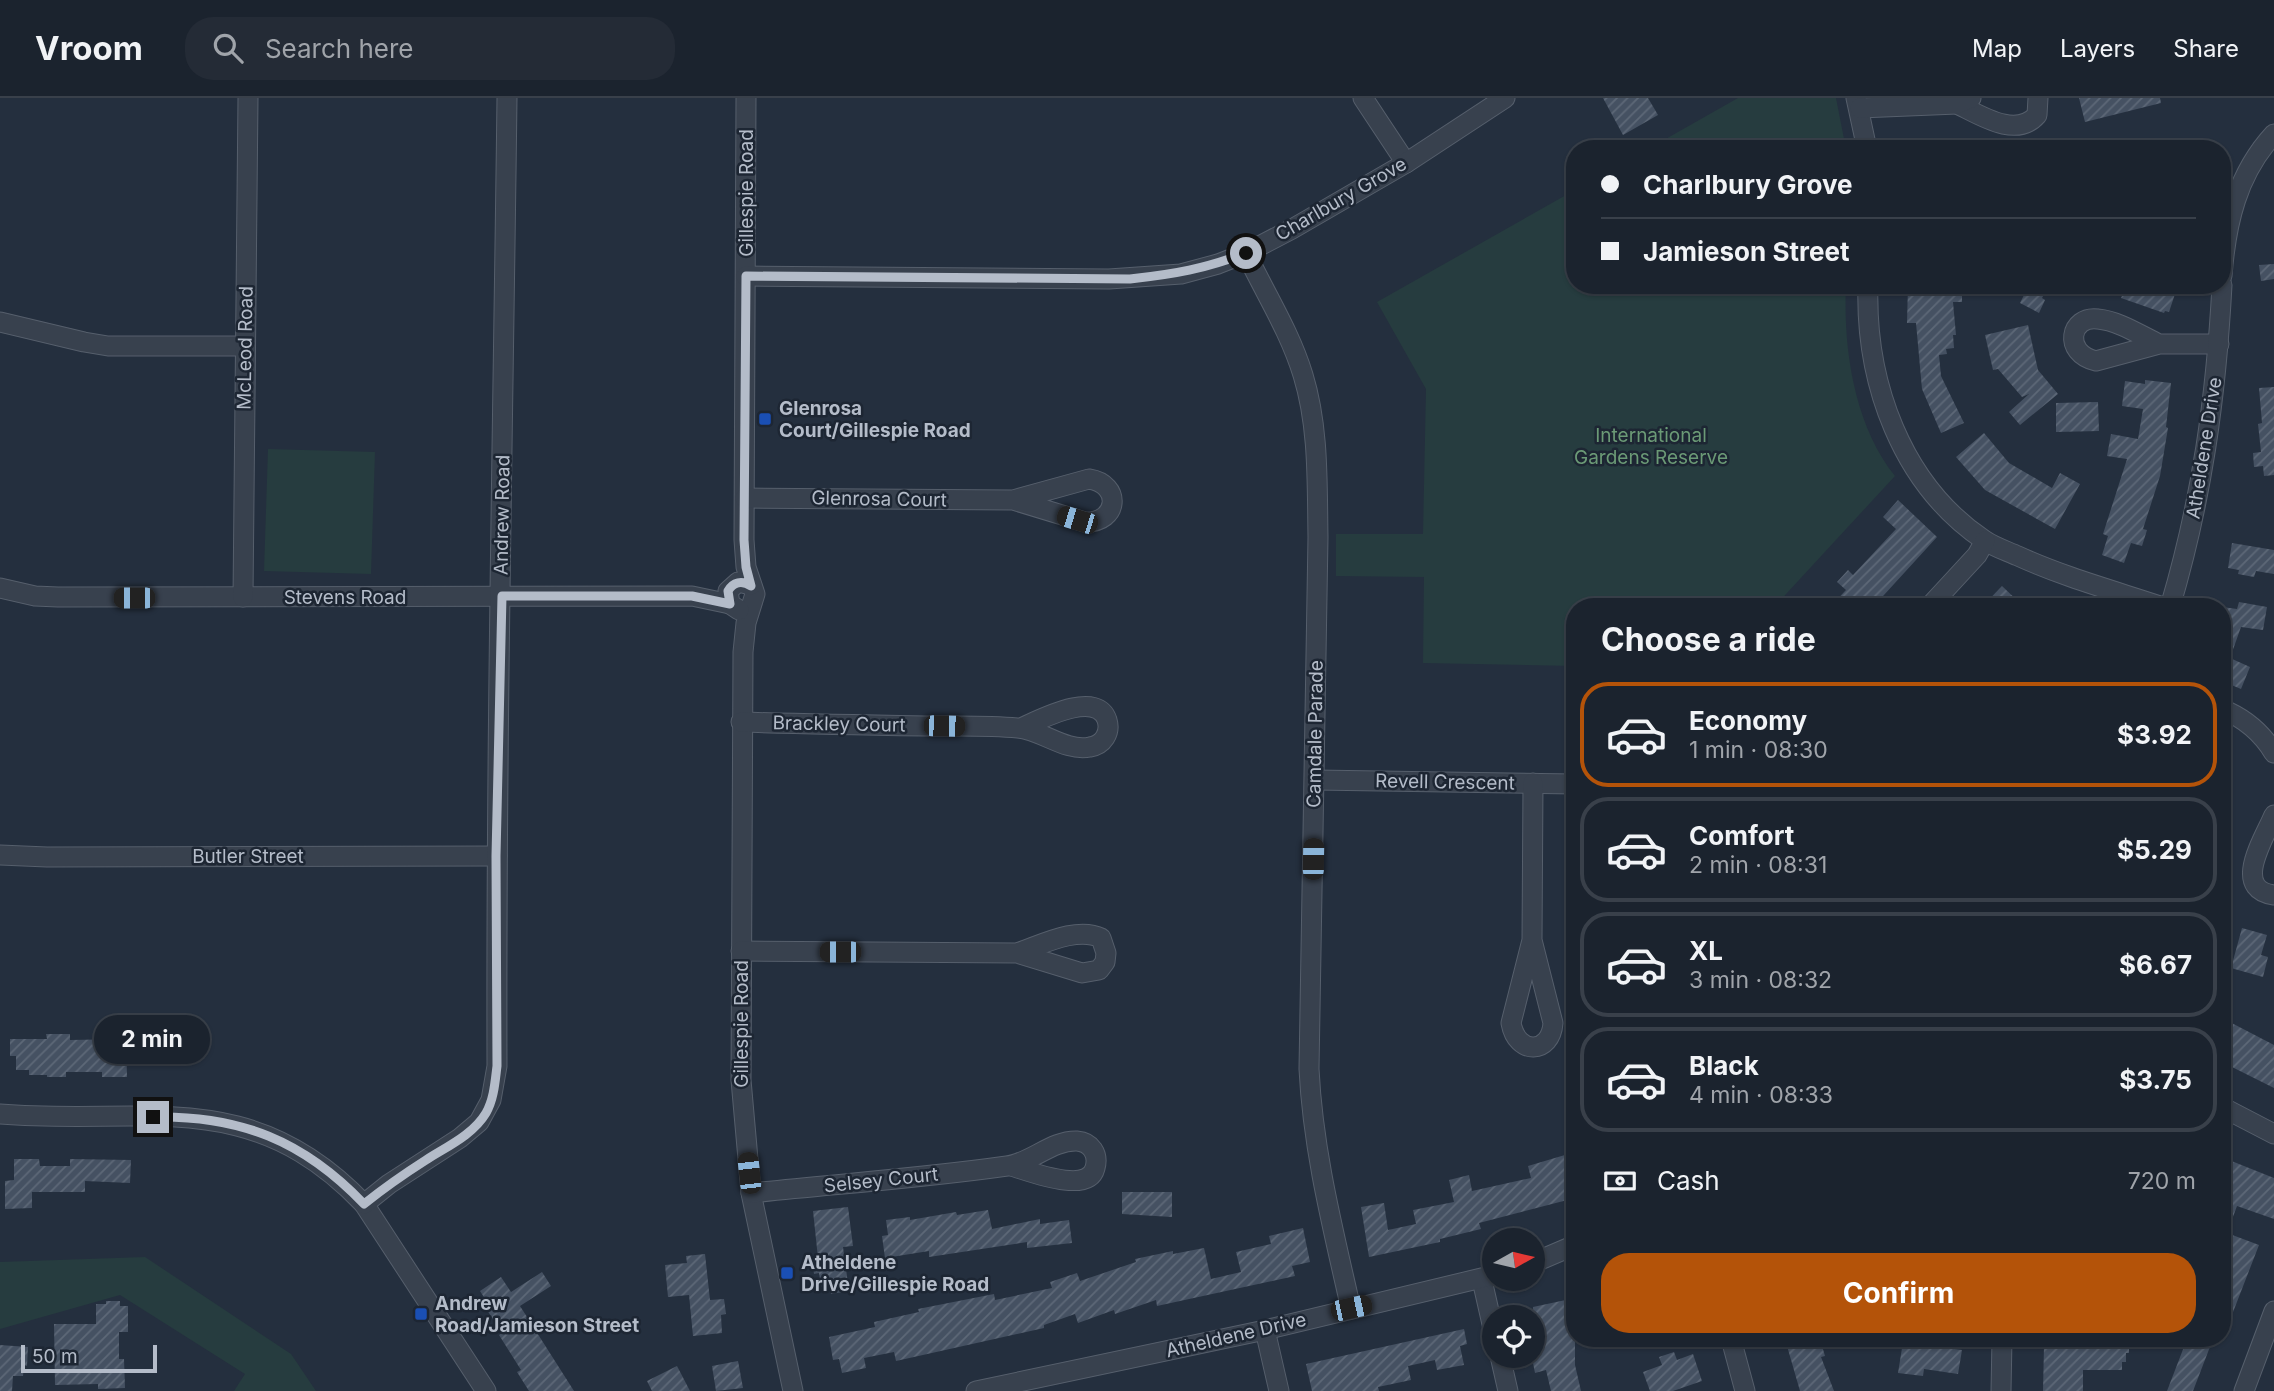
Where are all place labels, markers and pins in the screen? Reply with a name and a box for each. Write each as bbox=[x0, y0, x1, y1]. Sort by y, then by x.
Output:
place label: Glenrosa Court/Gillespie Road bbox=[779, 397, 971, 442]
marker: Glenrosa Court/Gillespie Road bbox=[757, 411, 773, 427]
place label: Atheldene Drive/Gillespie Road bbox=[801, 1251, 989, 1296]
marker: Atheldene Drive/Gillespie Road bbox=[779, 1265, 795, 1281]
place label: Andrew Road/Jamieson Street bbox=[435, 1292, 639, 1337]
marker: Andrew Road/Jamieson Street bbox=[413, 1306, 429, 1322]

